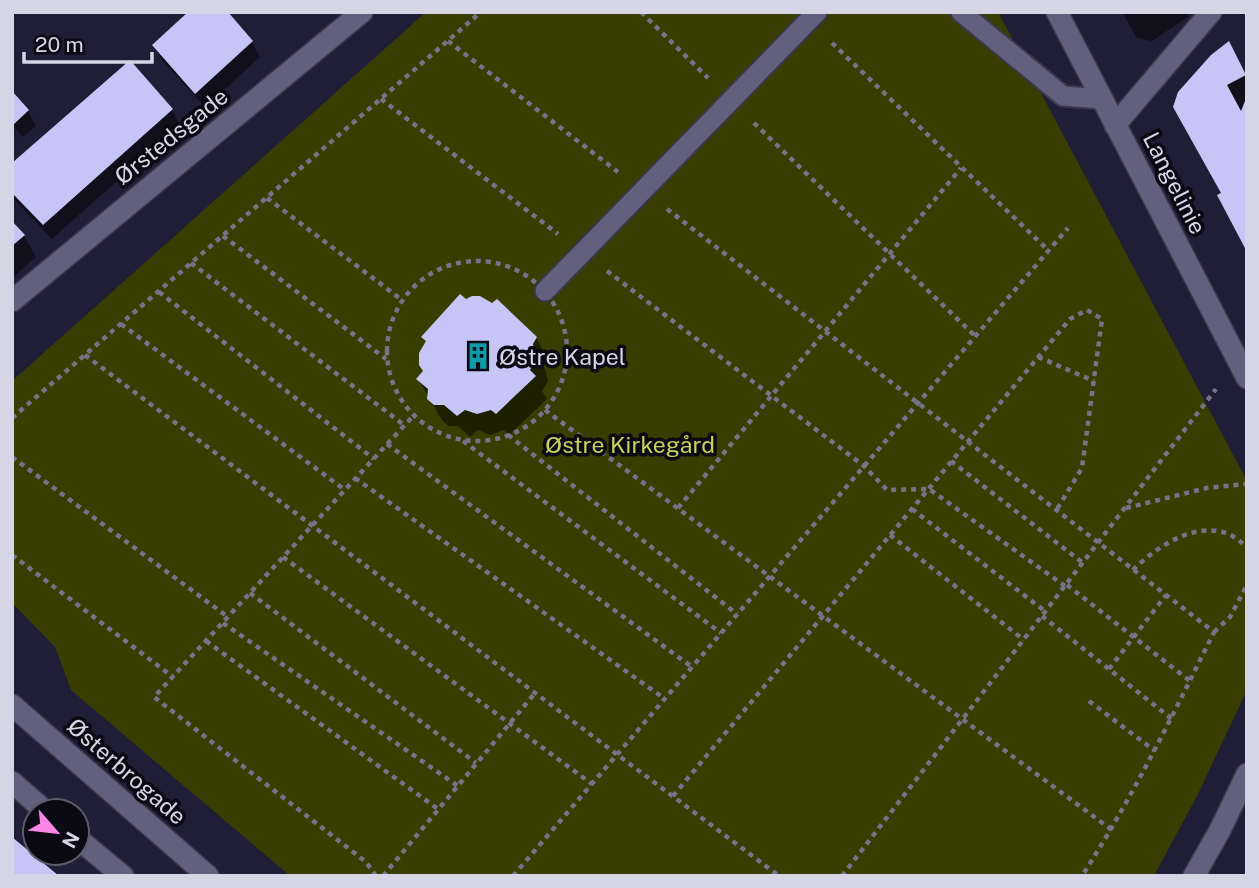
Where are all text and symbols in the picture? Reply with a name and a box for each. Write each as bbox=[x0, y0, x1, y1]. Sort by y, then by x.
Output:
scale bar bbox=[24, 21, 152, 65]
text: 20 m bbox=[35, 32, 84, 57]
street label: Ørstedsgade bbox=[109, 82, 233, 190]
street label: Langelinie bbox=[1138, 128, 1212, 238]
building icon: Østre Kapel bbox=[463, 341, 493, 371]
place label: Østre Kapel bbox=[499, 343, 626, 370]
park label: Østre Kirkegård bbox=[545, 431, 715, 458]
street label: Østerbrogade bbox=[62, 712, 192, 830]
north arrow bbox=[21, 797, 91, 867]
text: N bbox=[58, 828, 84, 852]

